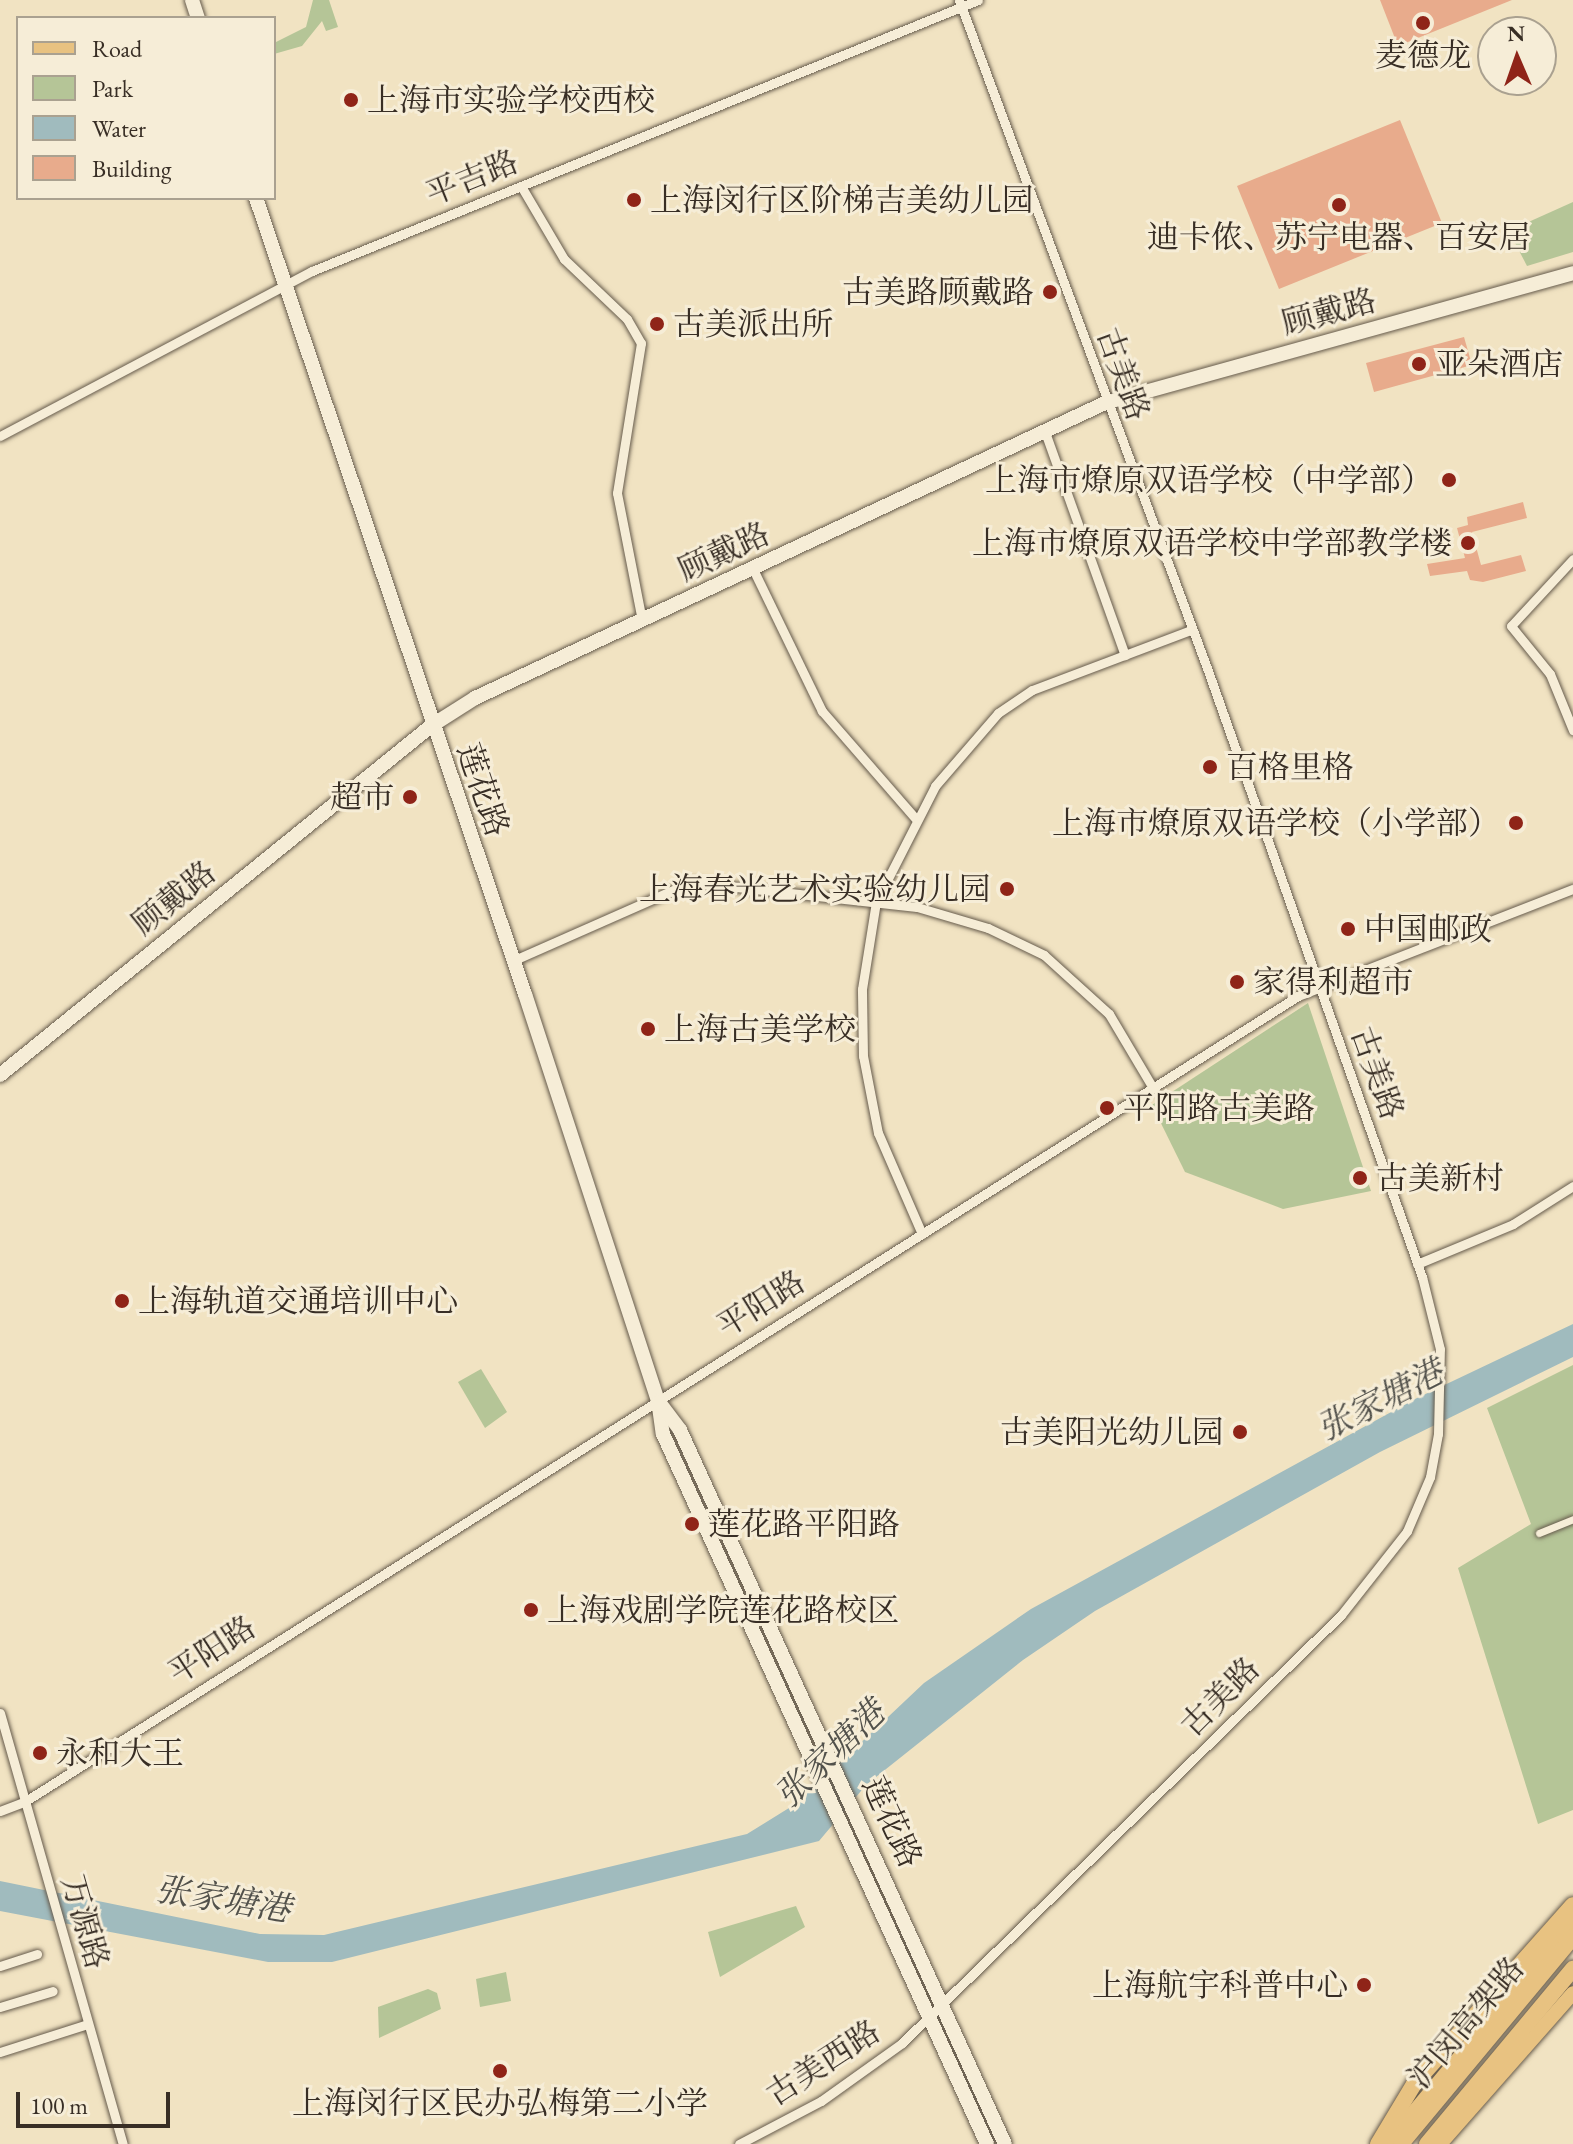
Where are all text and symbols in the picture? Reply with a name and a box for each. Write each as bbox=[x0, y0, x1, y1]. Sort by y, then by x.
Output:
marker: 麦德龙 bbox=[1414, 14, 1432, 32]
legend bbox=[16, 16, 276, 200]
north arrow bbox=[1477, 16, 1557, 96]
text: N bbox=[1507, 19, 1526, 48]
text: Road bbox=[92, 33, 142, 64]
place label: 麦德龙 bbox=[1375, 36, 1471, 74]
text: Park bbox=[92, 73, 133, 104]
place label: 上海市实验学校西校 bbox=[367, 81, 655, 119]
marker: 上海市实验学校西校 bbox=[342, 91, 360, 109]
text: Water bbox=[92, 113, 146, 144]
street label: 平吉路 bbox=[420, 142, 524, 214]
text: Building bbox=[92, 153, 172, 184]
place label: 上海闵行区阶梯吉美幼儿园 bbox=[650, 181, 1034, 219]
marker: 上海闵行区阶梯吉美幼儿园 bbox=[625, 191, 643, 209]
marker: 迪卡侬、苏宁电器、百安居 bbox=[1330, 196, 1348, 214]
place label: 迪卡侬、苏宁电器、百安居 bbox=[1147, 218, 1531, 256]
place label: 古美路顾戴路 bbox=[842, 273, 1034, 311]
street label: 顾戴路 bbox=[1278, 281, 1380, 343]
marker: 古美路顾戴路 bbox=[1041, 283, 1059, 301]
place label: 古美派出所 bbox=[673, 305, 833, 343]
marker: 古美派出所 bbox=[648, 315, 666, 333]
street label: 古美路 bbox=[1089, 322, 1157, 426]
place label: 亚朵酒店 bbox=[1435, 345, 1563, 383]
marker: 亚朵酒店 bbox=[1410, 355, 1428, 373]
place label: 上海市燎原双语学校（中学部） bbox=[985, 461, 1433, 499]
marker: 上海市燎原双语学校（中学部） bbox=[1440, 471, 1458, 489]
street label: 顾戴路 bbox=[672, 514, 776, 590]
place label: 上海市燎原双语学校中学部教学楼 bbox=[972, 524, 1452, 562]
marker: 上海市燎原双语学校中学部教学楼 bbox=[1459, 534, 1477, 552]
street label: 莲花路 bbox=[449, 738, 517, 842]
place label: 百格里格 bbox=[1226, 748, 1354, 786]
marker: 百格里格 bbox=[1201, 758, 1219, 776]
place label: 超市 bbox=[330, 778, 394, 816]
marker: 超市 bbox=[401, 788, 419, 806]
place label: 上海市燎原双语学校（小学部） bbox=[1052, 804, 1500, 842]
marker: 上海市燎原双语学校（小学部） bbox=[1507, 814, 1525, 832]
street label: 顾戴路 bbox=[125, 853, 223, 943]
place label: 上海春光艺术实验幼儿园 bbox=[639, 870, 991, 908]
marker: 上海春光艺术实验幼儿园 bbox=[998, 880, 1016, 898]
place label: 中国邮政 bbox=[1364, 910, 1492, 948]
marker: 中国邮政 bbox=[1339, 920, 1357, 938]
place label: 家得利超市 bbox=[1253, 963, 1413, 1001]
marker: 家得利超市 bbox=[1228, 973, 1246, 991]
place label: 上海古美学校 bbox=[664, 1010, 856, 1048]
marker: 上海古美学校 bbox=[639, 1020, 657, 1038]
street label: 古美路 bbox=[1343, 1021, 1411, 1125]
place label: 平阳路古美路 bbox=[1123, 1089, 1315, 1127]
marker: 平阳路古美路 bbox=[1098, 1099, 1116, 1117]
place label: 古美新村 bbox=[1376, 1159, 1504, 1197]
marker: 古美新村 bbox=[1351, 1169, 1369, 1187]
street label: 平阳路 bbox=[710, 1262, 812, 1346]
place label: 上海轨道交通培训中心 bbox=[138, 1282, 458, 1320]
marker: 上海轨道交通培训中心 bbox=[113, 1292, 131, 1310]
water label: 张家塘港 bbox=[1310, 1351, 1450, 1449]
place label: 古美阳光幼儿园 bbox=[1000, 1413, 1224, 1451]
marker: 古美阳光幼儿园 bbox=[1231, 1423, 1249, 1441]
place label: 莲花路平阳路 bbox=[708, 1505, 900, 1543]
marker: 莲花路平阳路 bbox=[683, 1515, 701, 1533]
place label: 上海戏剧学院莲花路校区 bbox=[547, 1591, 899, 1629]
marker: 上海戏剧学院莲花路校区 bbox=[522, 1601, 540, 1619]
street label: 平阳路 bbox=[161, 1608, 263, 1692]
street label: 古美路 bbox=[1172, 1649, 1268, 1745]
water label: 张家塘港 bbox=[767, 1692, 893, 1816]
place label: 永和大王 bbox=[56, 1734, 184, 1772]
marker: 永和大王 bbox=[31, 1744, 49, 1762]
street label: 莲花路 bbox=[854, 1770, 930, 1874]
water label: 张家塘港 bbox=[153, 1868, 293, 1930]
street label: 万源路 bbox=[53, 1871, 117, 1973]
street label: 沪闵高架路 bbox=[1400, 1949, 1532, 2097]
place label: 上海航宇科普中心 bbox=[1092, 1966, 1348, 2004]
marker: 上海航宇科普中心 bbox=[1355, 1976, 1373, 1994]
street label: 古美西路 bbox=[759, 2012, 887, 2114]
marker: 上海闵行区民办弘梅第二小学 bbox=[491, 2062, 509, 2080]
scale bar bbox=[20, 2076, 174, 2126]
place label: 上海闵行区民办弘梅第二小学 bbox=[292, 2084, 708, 2122]
text: 100 m bbox=[30, 2090, 88, 2121]

